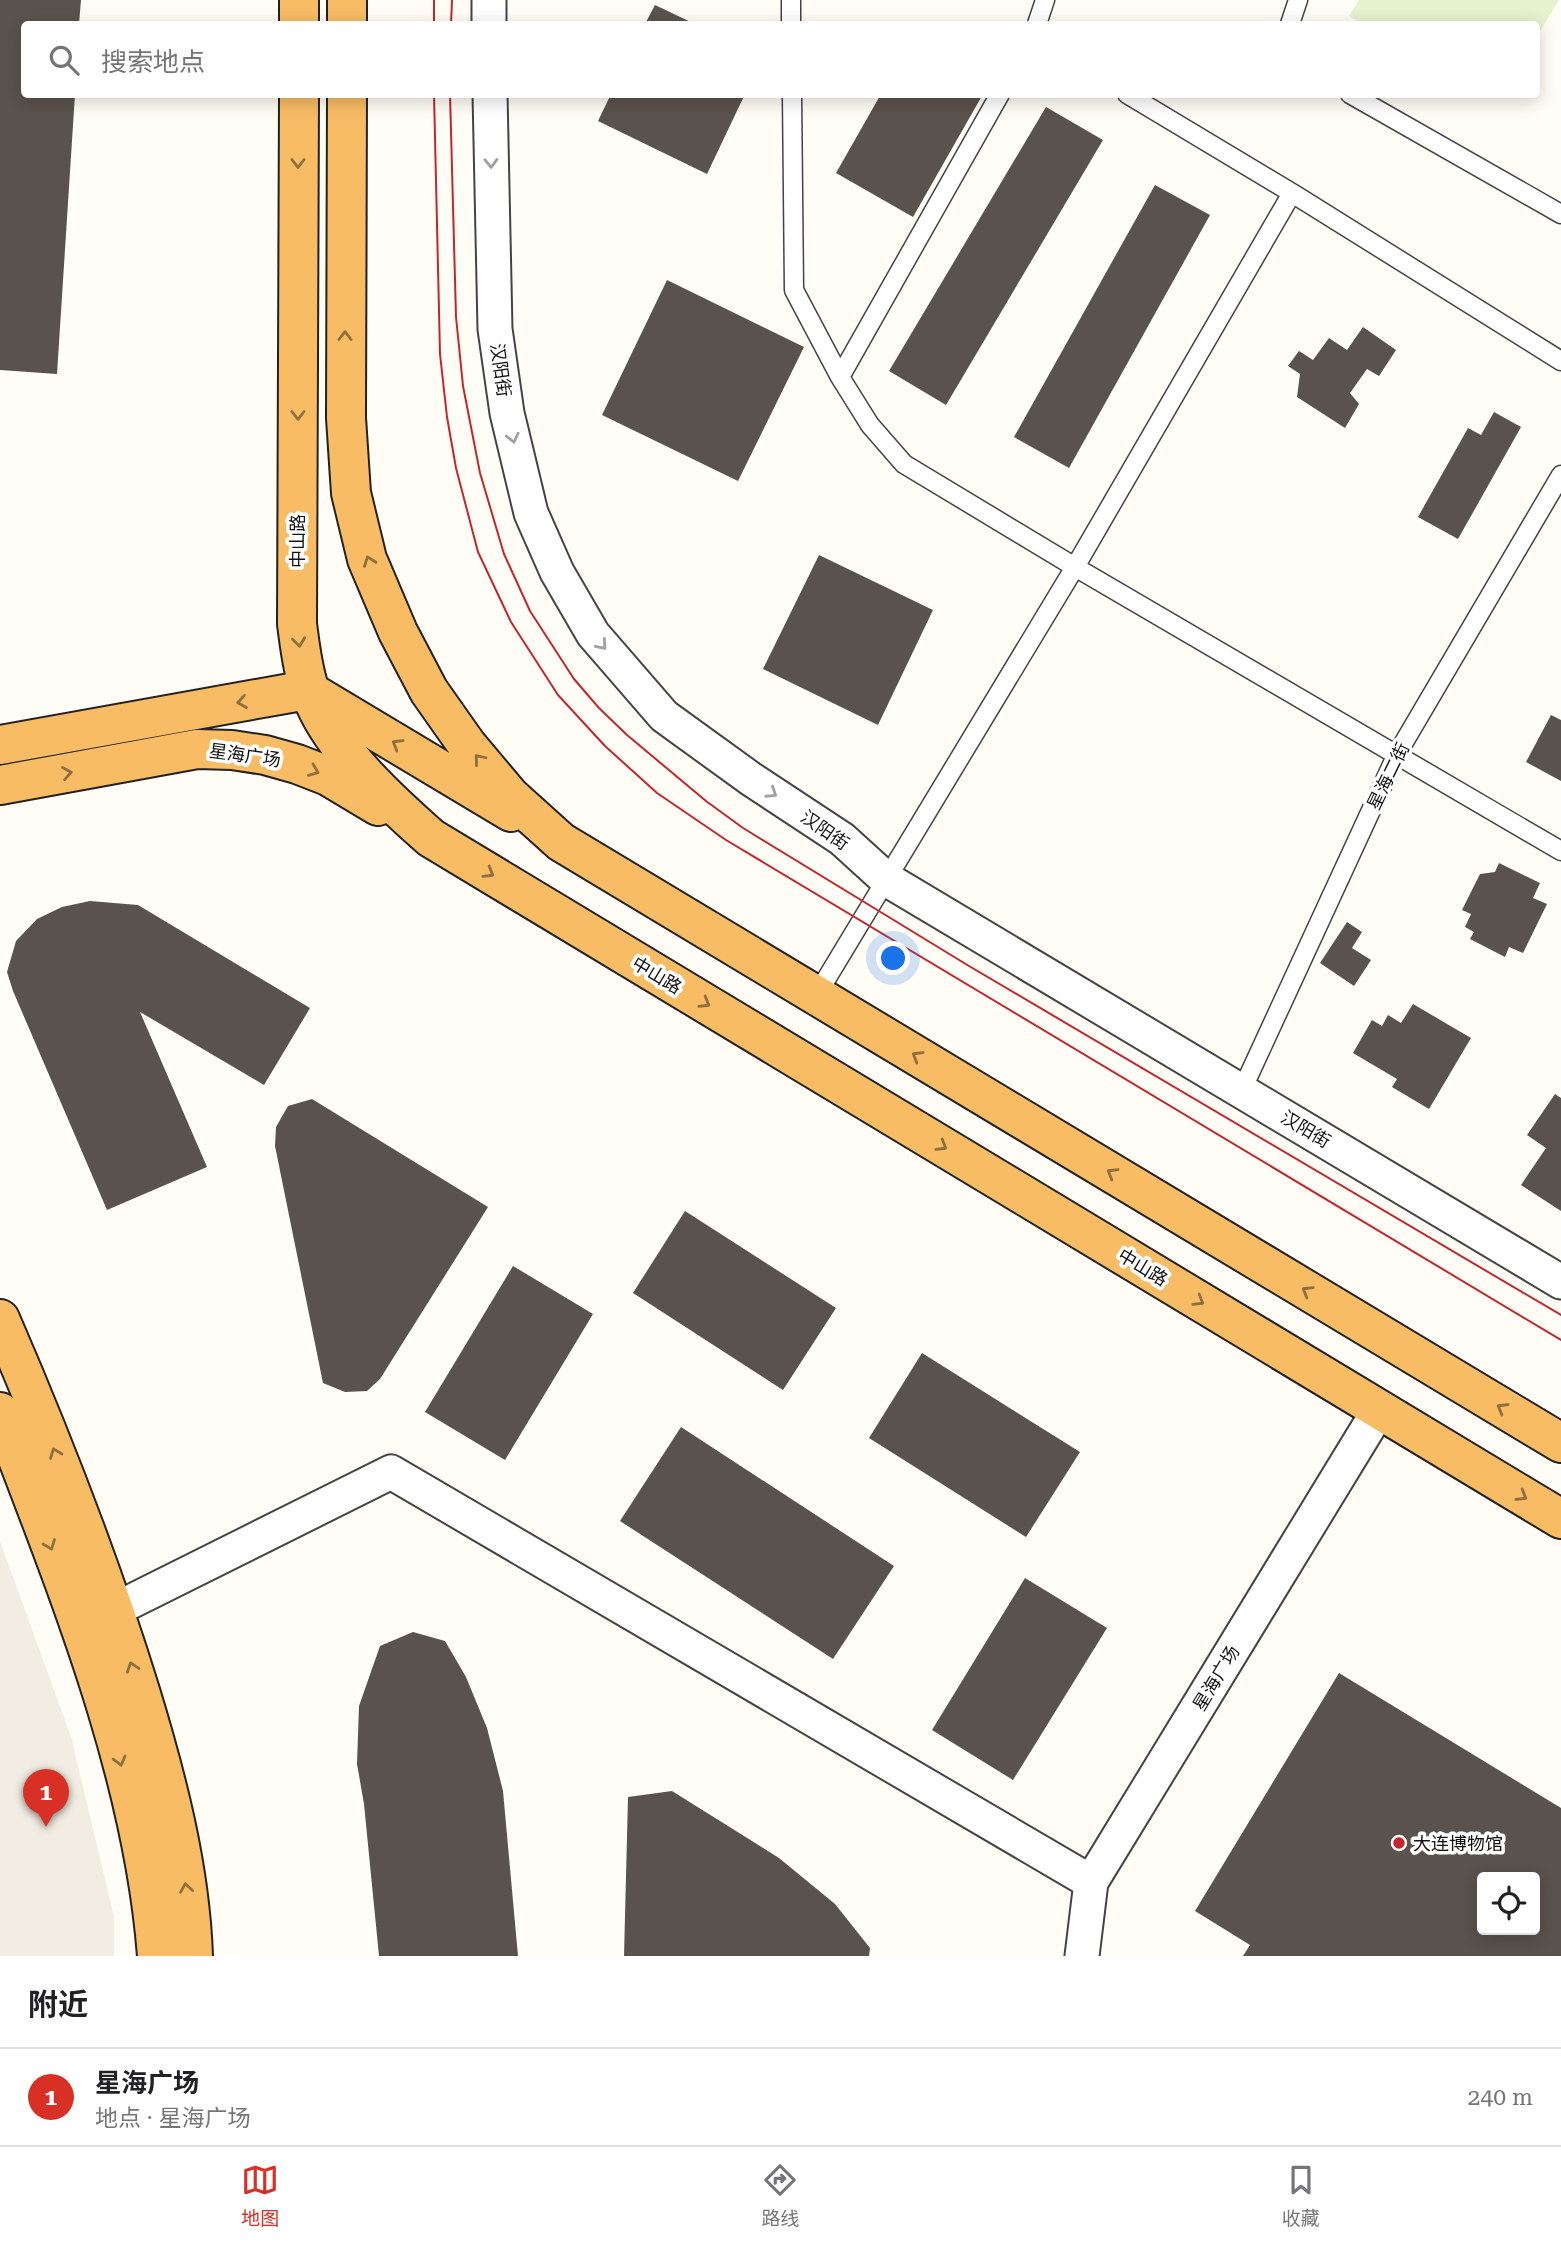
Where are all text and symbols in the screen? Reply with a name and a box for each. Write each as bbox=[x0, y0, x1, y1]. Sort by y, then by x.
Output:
search box bbox=[21, 21, 1540, 98]
icon: search bbox=[45, 41, 83, 79]
text: 搜索地点 bbox=[101, 47, 205, 77]
one-way arrow bbox=[483, 157, 498, 168]
one-way arrow bbox=[290, 158, 306, 168]
one-way arrow bbox=[337, 330, 353, 341]
street label: 汉阳街 bbox=[487, 342, 515, 398]
one-way arrow bbox=[290, 410, 306, 420]
one-way arrow bbox=[505, 432, 519, 444]
street label: 中山路 bbox=[287, 514, 308, 568]
one-way arrow bbox=[363, 556, 377, 568]
one-way arrow bbox=[292, 636, 307, 648]
one-way arrow bbox=[594, 636, 606, 649]
one-way arrow bbox=[236, 693, 248, 708]
one-way arrow bbox=[392, 739, 405, 752]
street label: 星海二街 bbox=[1363, 739, 1413, 813]
street label: 星海广场 bbox=[208, 740, 282, 770]
one-way arrow bbox=[475, 754, 487, 767]
one-way arrow bbox=[308, 762, 320, 776]
one-way arrow bbox=[61, 766, 73, 781]
one-way arrow bbox=[764, 785, 777, 798]
street label: 汉阳街 bbox=[797, 806, 853, 854]
one-way arrow bbox=[481, 865, 494, 878]
your location bbox=[876, 941, 910, 975]
street label: 中山路 bbox=[628, 952, 686, 998]
one-way arrow bbox=[697, 995, 710, 1008]
one-way arrow bbox=[912, 1052, 925, 1065]
street label: 汉阳街 bbox=[1277, 1106, 1335, 1152]
one-way arrow bbox=[934, 1138, 947, 1151]
one-way arrow bbox=[1107, 1169, 1120, 1182]
street label: 中山路 bbox=[1114, 1244, 1172, 1290]
one-way arrow bbox=[1302, 1286, 1315, 1299]
one-way arrow bbox=[1192, 1293, 1205, 1306]
one-way arrow bbox=[1497, 1403, 1510, 1416]
one-way arrow bbox=[50, 1448, 64, 1460]
one-way arrow bbox=[1514, 1487, 1527, 1500]
one-way arrow bbox=[42, 1538, 56, 1550]
street label: 星海广场 bbox=[1188, 1642, 1244, 1714]
one-way arrow bbox=[126, 1662, 141, 1674]
one-way arrow bbox=[112, 1755, 126, 1767]
pin: 1 bbox=[23, 1769, 69, 1827]
place label: 大连博物馆 bbox=[1413, 1833, 1503, 1854]
marker: 大连博物馆 bbox=[1391, 1835, 1407, 1851]
map controls bbox=[1477, 1872, 1540, 1935]
button: locate bbox=[1477, 1872, 1540, 1935]
one-way arrow bbox=[179, 1882, 194, 1894]
text: 附近 bbox=[28, 1987, 88, 2022]
text: 星海广场 bbox=[95, 2068, 199, 2098]
text: 1 bbox=[45, 2084, 57, 2111]
text: 240 m bbox=[1468, 2084, 1533, 2111]
text: 地点 · 星海广场 bbox=[95, 2105, 250, 2132]
tab: 地图 bbox=[241, 2161, 279, 2230]
tab: 路线 bbox=[761, 2161, 800, 2230]
tab: 收藏 bbox=[1282, 2161, 1320, 2230]

